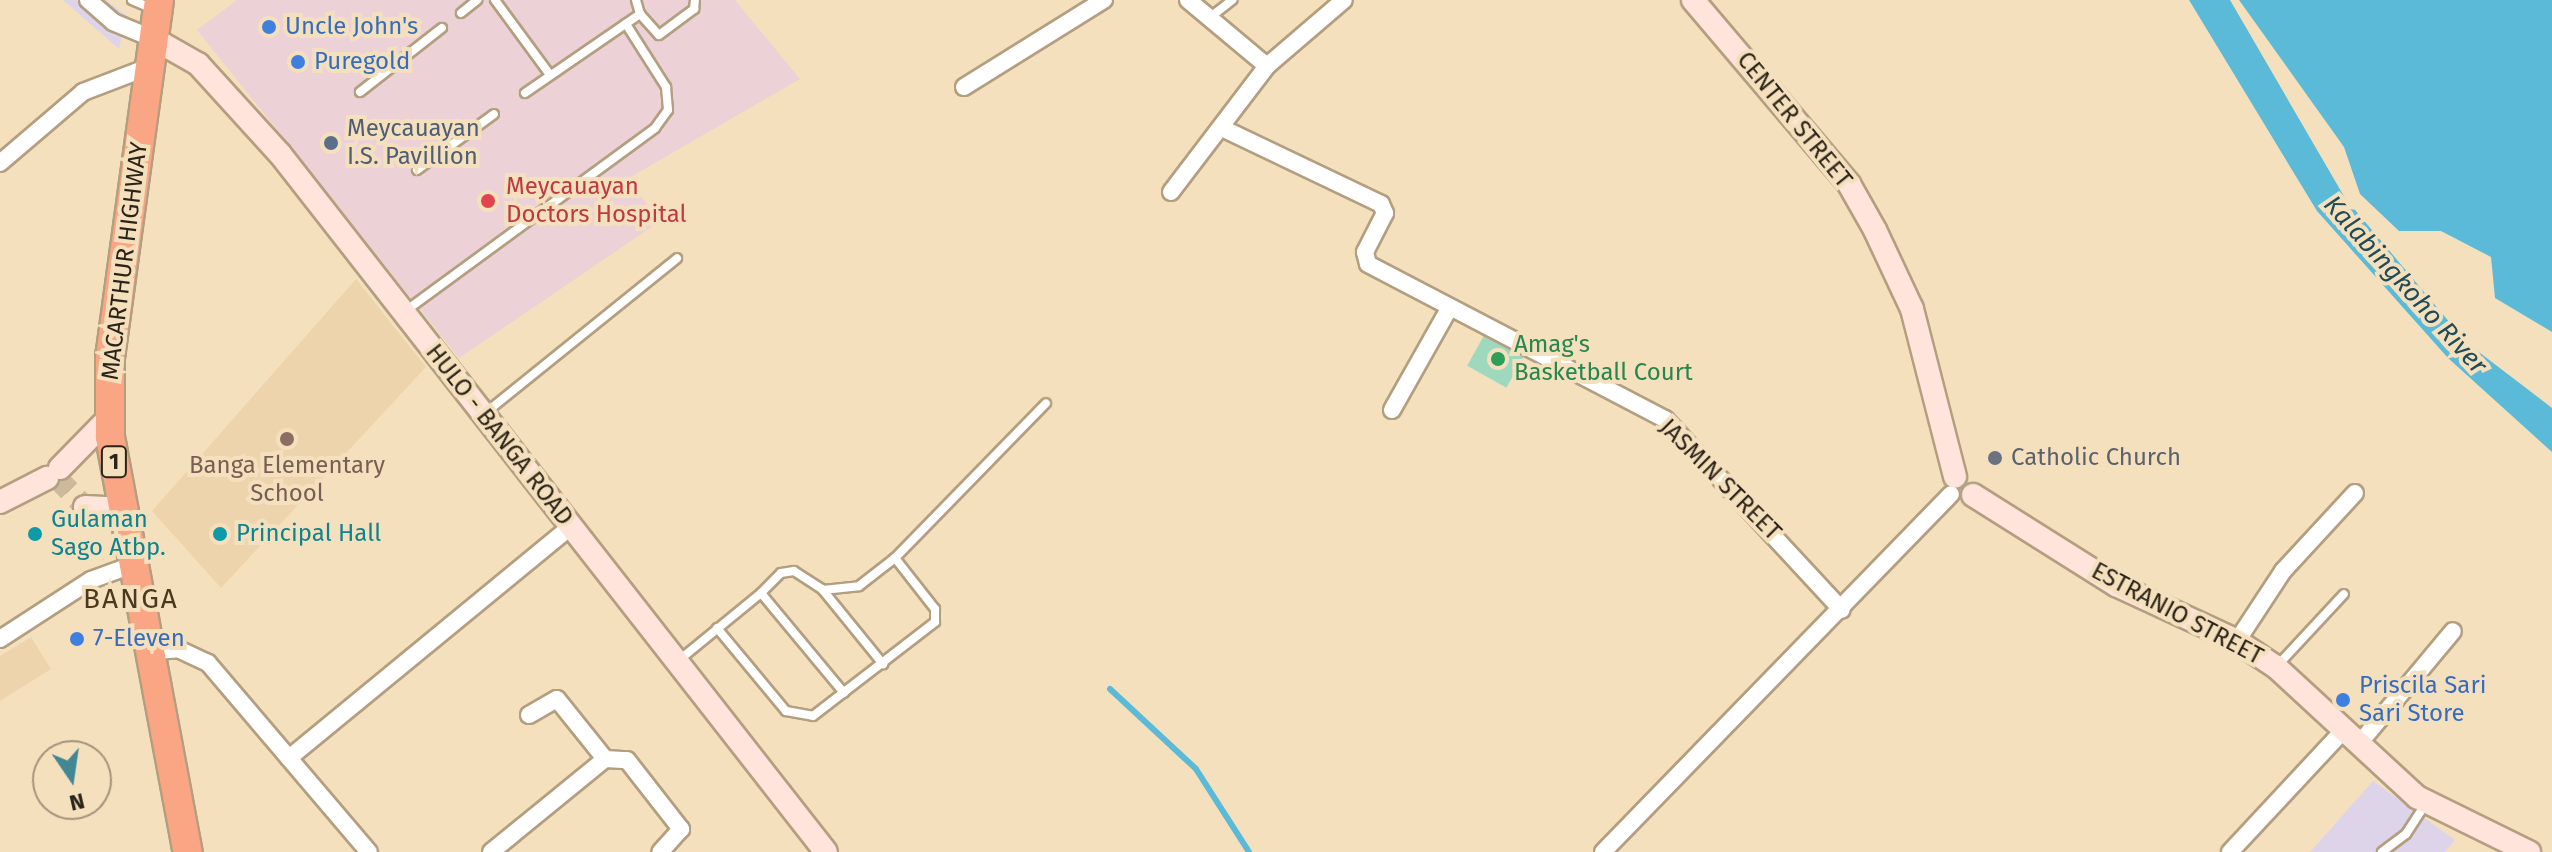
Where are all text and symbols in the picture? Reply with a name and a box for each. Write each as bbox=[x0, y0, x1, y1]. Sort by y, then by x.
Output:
place label: Uncle John's bbox=[285, 13, 418, 41]
marker: Uncle John's bbox=[260, 18, 278, 36]
street label: CENTER STREET bbox=[1730, 46, 1858, 194]
place label: Puregold bbox=[314, 48, 410, 76]
marker: Puregold bbox=[289, 53, 307, 71]
place label: Meycauayan I.S. Pavillion bbox=[347, 115, 480, 171]
marker: Meycauayan I.S. Pavillion bbox=[322, 134, 340, 152]
street label: MACARTHUR HIGHWAY bbox=[96, 140, 154, 382]
place label: Meycauayan Doctors Hospital bbox=[506, 173, 687, 229]
water label: Kalabingkoho River bbox=[2317, 189, 2493, 381]
marker: Meycauayan Doctors Hospital bbox=[477, 190, 499, 212]
place label: Amag's Basketball Court bbox=[1514, 331, 1693, 387]
street label: HULO - BANGA ROAD bbox=[419, 339, 579, 531]
marker: Amag's Basketball Court bbox=[1489, 350, 1507, 368]
street label: JASMIN STREET bbox=[1653, 413, 1787, 547]
marker: Banga Elementary School bbox=[278, 430, 296, 448]
road number: 1 bbox=[100, 444, 128, 480]
place label: Catholic Church bbox=[2011, 444, 2181, 472]
marker: Catholic Church bbox=[1986, 449, 2004, 467]
place label: Banga Elementary School bbox=[189, 452, 385, 508]
place label: Gulaman Sago Atbp. bbox=[51, 506, 166, 562]
place label: Principal Hall bbox=[236, 520, 381, 548]
marker: Gulaman Sago Atbp. bbox=[26, 525, 44, 543]
marker: Principal Hall bbox=[211, 525, 229, 543]
street label: ESTRANIO STREET bbox=[2086, 557, 2268, 671]
district label: BANGA bbox=[83, 582, 179, 616]
place label: 7-Eleven bbox=[93, 625, 185, 653]
marker: 7-Eleven bbox=[68, 630, 86, 648]
place label: Priscila Sari Sari Store bbox=[2359, 672, 2486, 728]
marker: Priscila Sari Sari Store bbox=[2334, 691, 2352, 709]
north arrow bbox=[32, 740, 112, 820]
text: N bbox=[67, 787, 87, 817]

